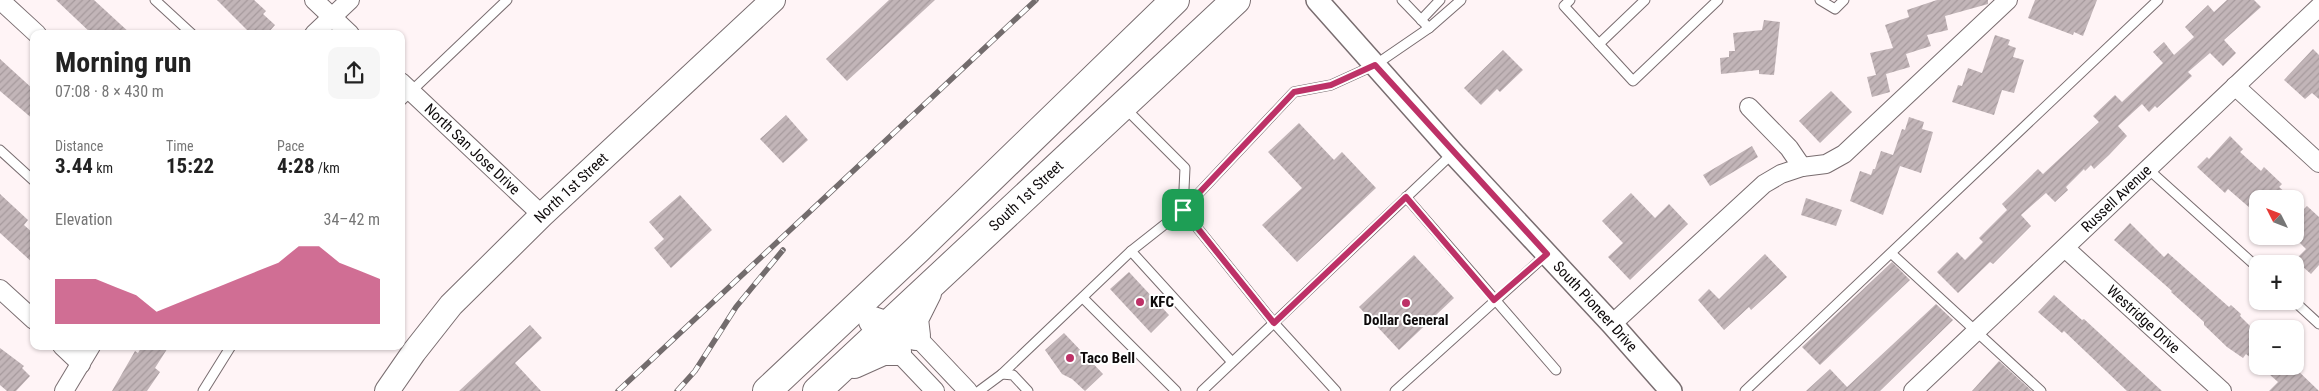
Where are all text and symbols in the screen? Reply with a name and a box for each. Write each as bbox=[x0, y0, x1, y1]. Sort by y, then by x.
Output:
text: Morning run bbox=[55, 46, 191, 79]
button: share bbox=[328, 47, 380, 99]
text: 07:08 · 8 × 430 m bbox=[55, 82, 164, 101]
street label: North San Jose Drive bbox=[421, 100, 524, 199]
text: Distance bbox=[55, 138, 103, 154]
text: Time bbox=[166, 138, 194, 154]
text: Pace bbox=[277, 138, 304, 154]
street label: North 1st Street bbox=[530, 149, 612, 227]
text: 3.44 bbox=[55, 154, 93, 178]
text: 15:22 bbox=[166, 154, 214, 178]
text: 4:28 bbox=[277, 154, 315, 178]
street label: South 1st Street bbox=[985, 157, 1067, 235]
text: km bbox=[93, 160, 113, 176]
text: /km bbox=[315, 160, 340, 176]
street label: Russell Avenue bbox=[2078, 161, 2155, 236]
pin bbox=[1162, 189, 1204, 231]
north arrow bbox=[2249, 190, 2304, 245]
map controls bbox=[2249, 190, 2304, 375]
icon: arrive bbox=[1169, 196, 1197, 224]
text: Elevation bbox=[55, 210, 113, 229]
text: 34–42 m bbox=[324, 210, 380, 229]
button: + bbox=[2249, 255, 2304, 310]
street label: South Pioneer Drive bbox=[1549, 258, 1641, 355]
street label: Westridge Drive bbox=[2103, 281, 2184, 357]
place label: KFC bbox=[1150, 293, 1174, 311]
marker: KFC bbox=[1134, 296, 1146, 308]
marker: Dollar General bbox=[1400, 297, 1412, 309]
place label: Dollar General bbox=[1363, 311, 1449, 329]
button: − bbox=[2249, 320, 2304, 375]
place label: Taco Bell bbox=[1080, 349, 1135, 367]
marker: Taco Bell bbox=[1064, 352, 1076, 364]

